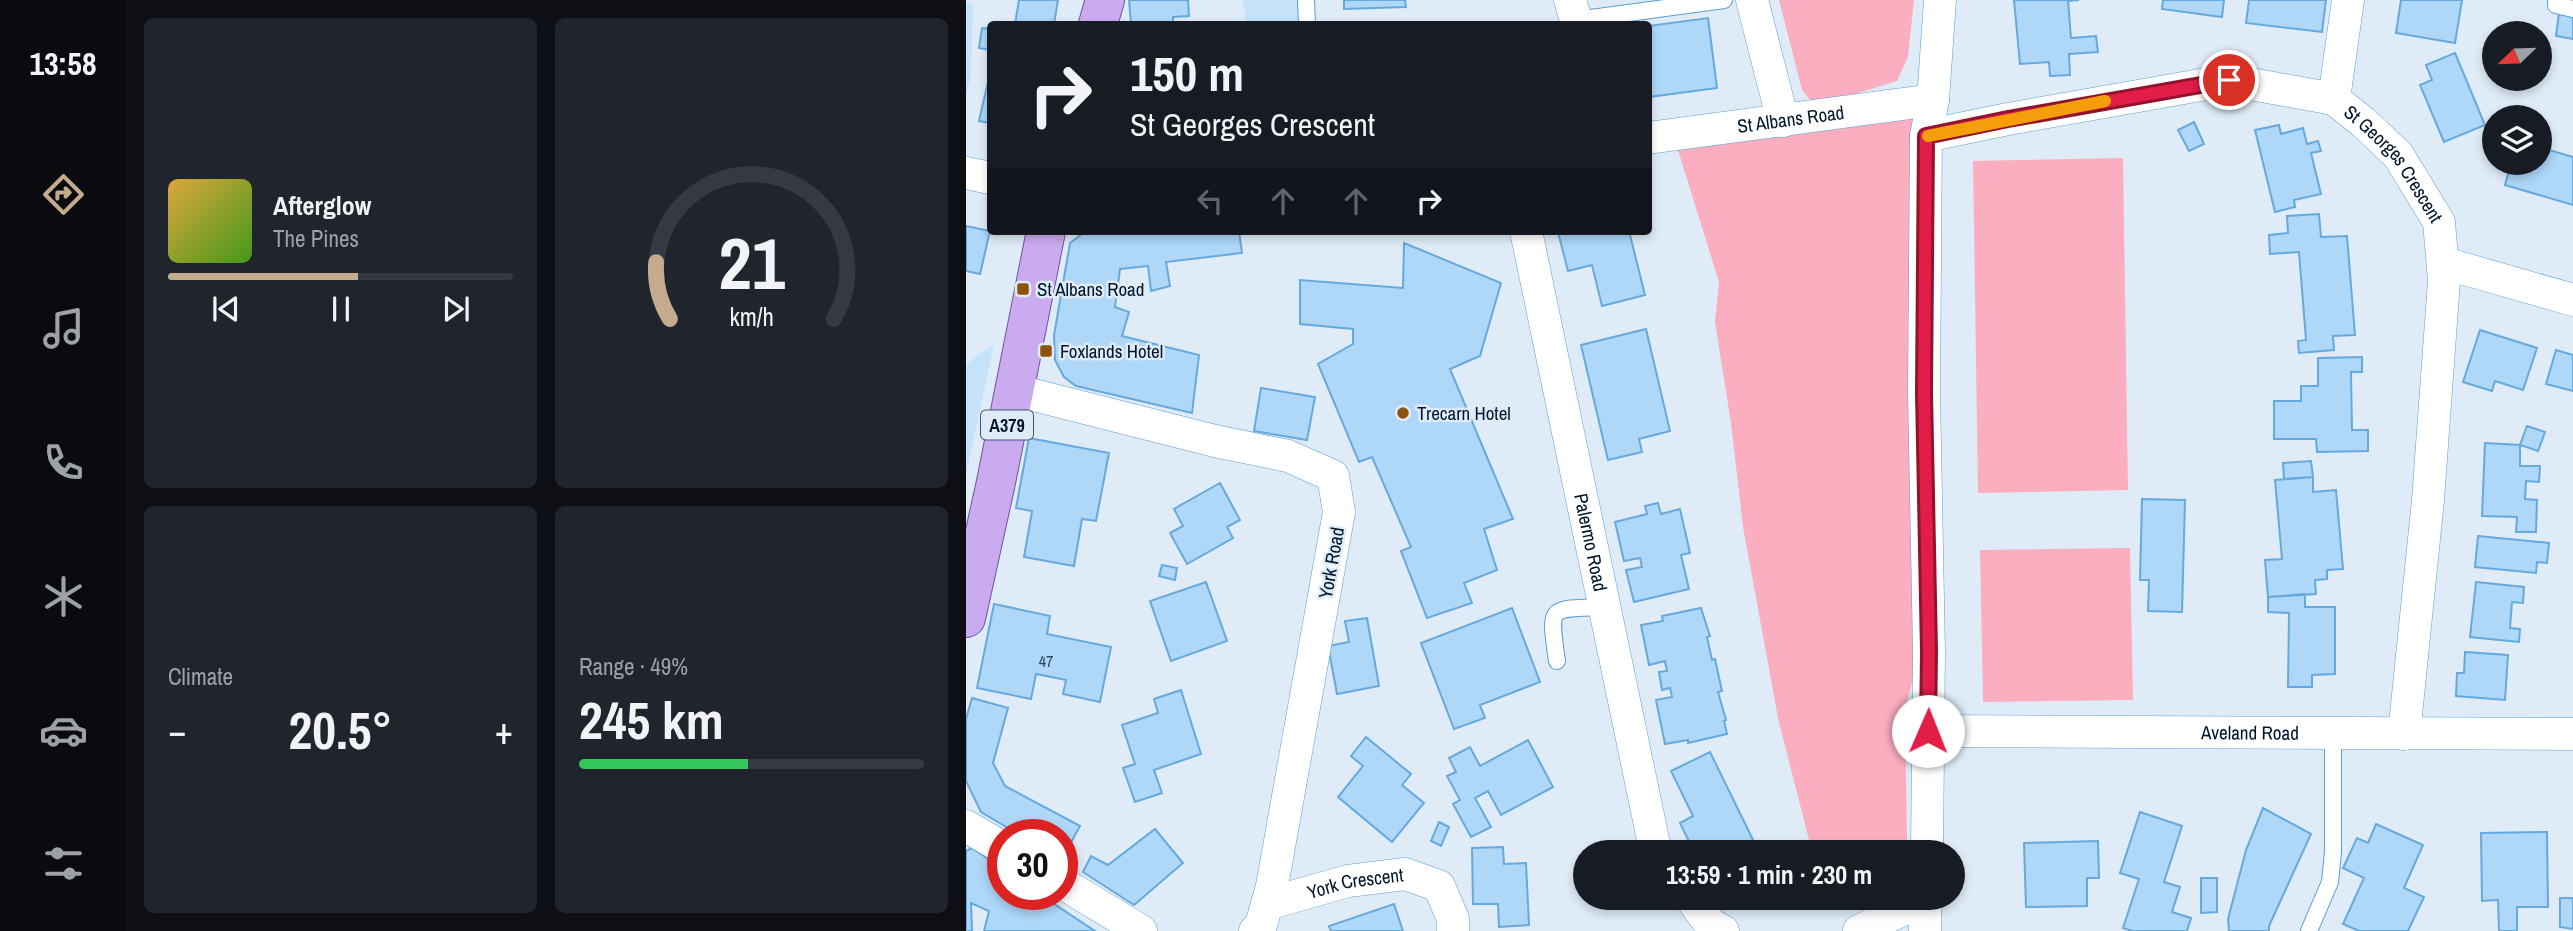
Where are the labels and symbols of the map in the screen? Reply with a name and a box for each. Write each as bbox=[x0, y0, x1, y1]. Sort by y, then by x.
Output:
north arrow bbox=[2482, 21, 2552, 91]
pin bbox=[2199, 50, 2259, 110]
street label: St Albans Road bbox=[1736, 99, 1846, 139]
street label: St Georges Crescent bbox=[2339, 99, 2450, 228]
place label: St Albans Road bbox=[1037, 276, 1144, 302]
marker: St Albans Road bbox=[1015, 281, 1031, 297]
place label: Foxlands Hotel bbox=[1060, 338, 1163, 364]
marker: Foxlands Hotel bbox=[1038, 343, 1054, 359]
place label: Trecarn Hotel bbox=[1417, 400, 1511, 426]
marker: Trecarn Hotel bbox=[1395, 405, 1411, 421]
road number: A379 bbox=[981, 410, 1033, 440]
street label: Palermo Road bbox=[1568, 491, 1614, 594]
street label: York Road bbox=[1312, 525, 1350, 601]
house number: 47 bbox=[1039, 650, 1053, 672]
position arrow bbox=[1891, 694, 1965, 768]
street label: Aveland Road bbox=[2200, 719, 2299, 746]
speed limit sign: 30 bbox=[987, 819, 1078, 910]
street label: York Crescent bbox=[1304, 861, 1405, 905]

